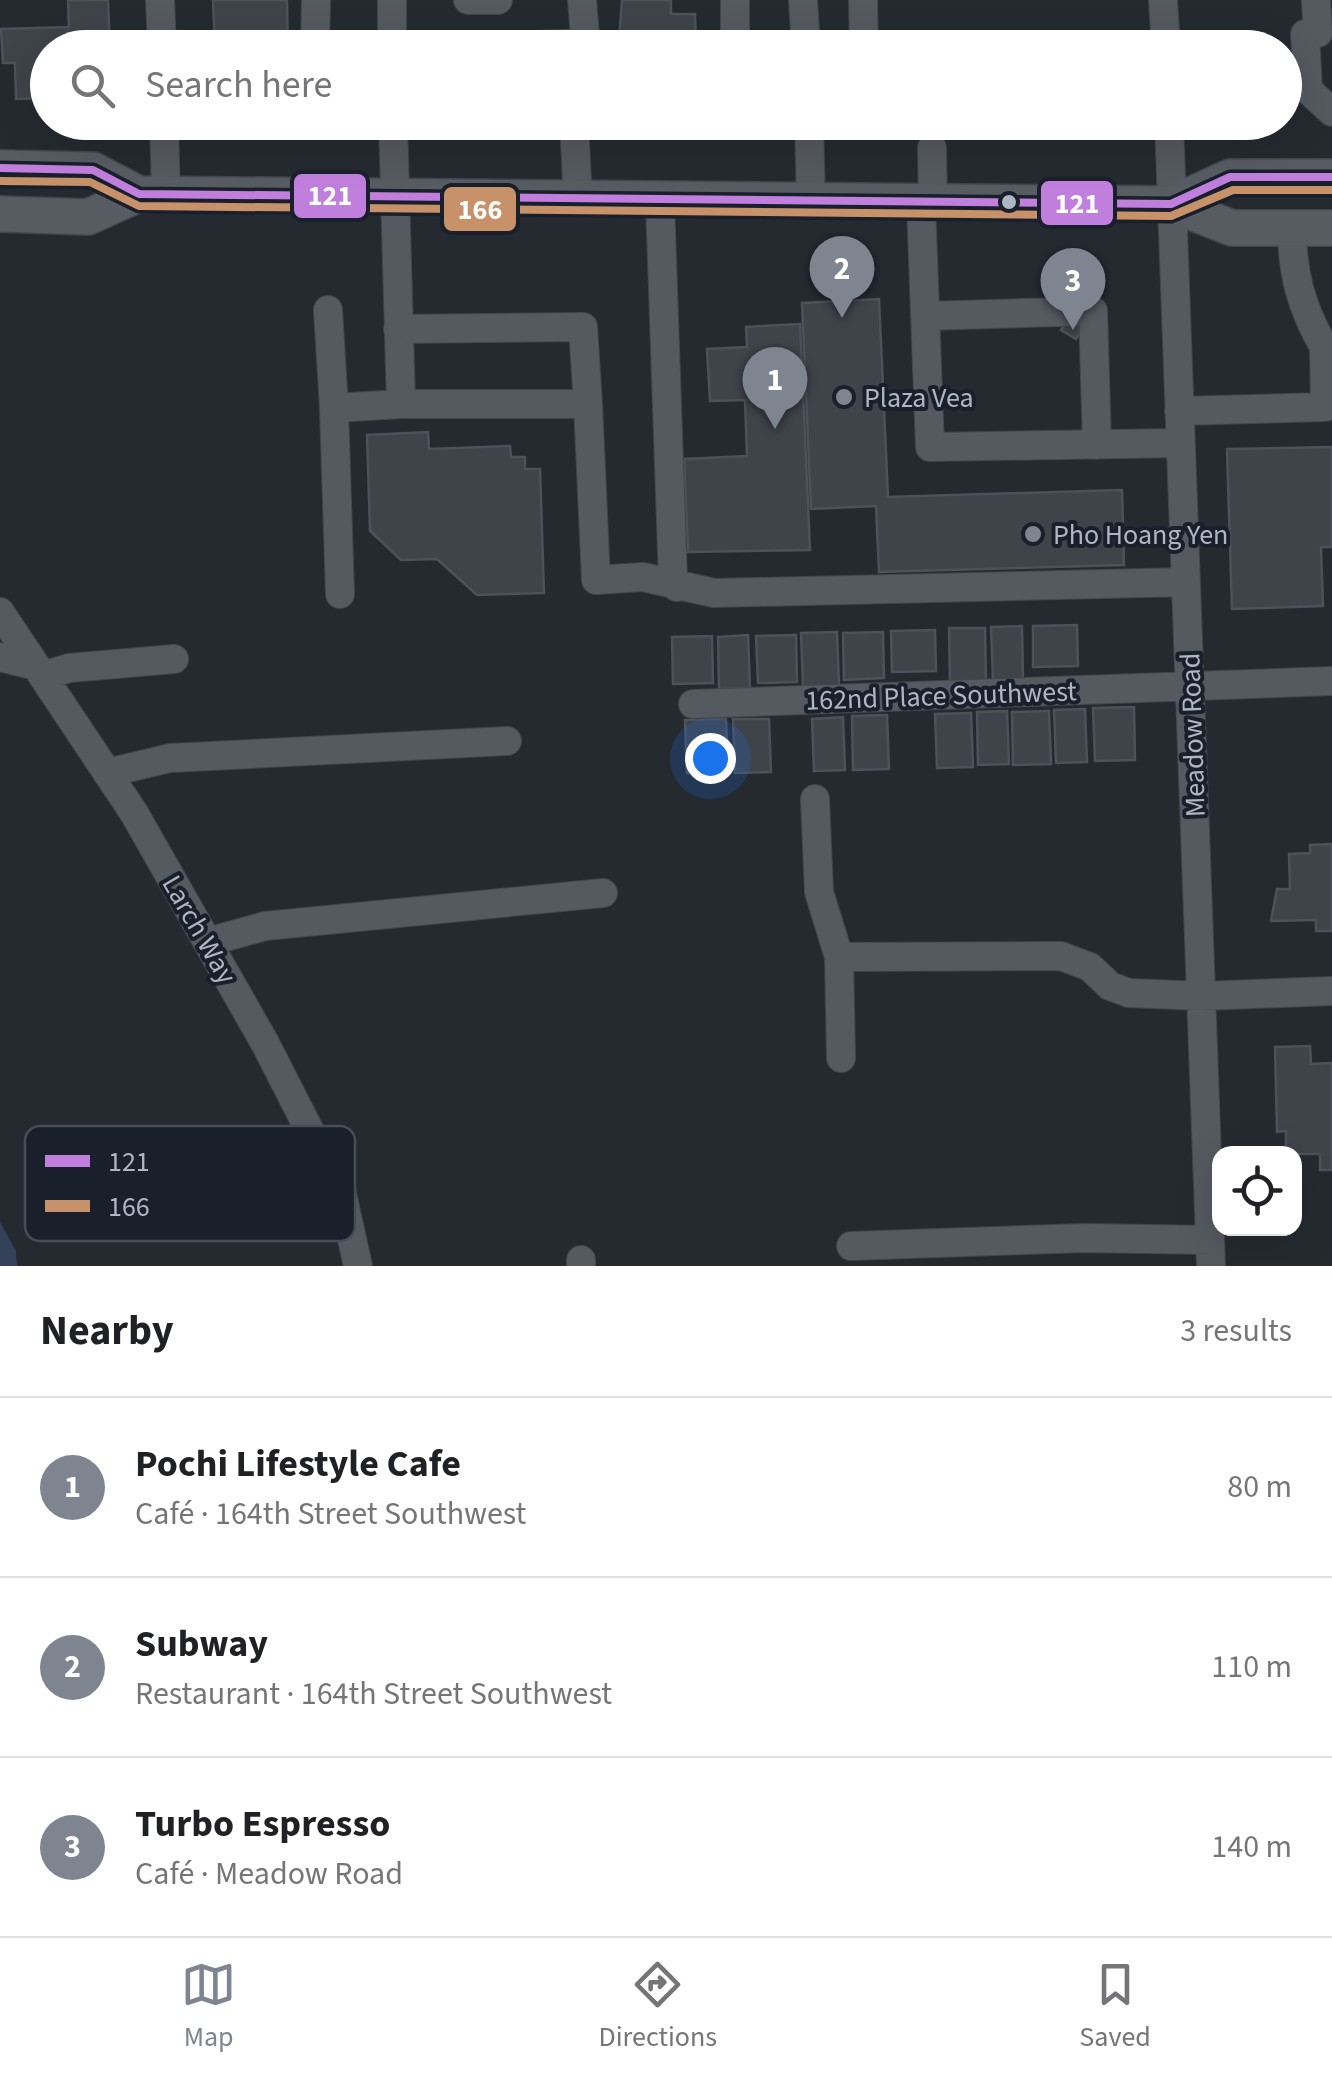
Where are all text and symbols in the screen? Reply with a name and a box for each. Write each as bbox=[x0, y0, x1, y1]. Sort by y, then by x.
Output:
search box bbox=[30, 30, 1302, 140]
icon: search bbox=[65, 58, 120, 113]
text: Search here bbox=[145, 58, 332, 112]
line badge: 121 bbox=[292, 172, 368, 220]
text: 121 bbox=[308, 176, 352, 216]
line badge: 121 bbox=[1039, 179, 1115, 227]
text: 121 bbox=[1055, 184, 1099, 224]
line badge: 166 bbox=[442, 185, 518, 233]
text: 166 bbox=[458, 190, 502, 230]
unlabelled marker bbox=[999, 192, 1019, 212]
pin: 2 bbox=[810, 236, 874, 318]
pin: 3 bbox=[1040, 248, 1106, 330]
pin: 1 bbox=[742, 346, 808, 429]
place label: Plaza Vea bbox=[864, 378, 974, 418]
marker: Plaza Vea bbox=[833, 386, 855, 408]
place label: Pho Hoang Yen bbox=[1053, 515, 1228, 555]
marker: Pho Hoang Yen bbox=[1022, 523, 1044, 545]
street label: Meadow Road bbox=[1170, 652, 1216, 818]
street label: 162nd Place Southwest bbox=[805, 671, 1078, 721]
your location bbox=[685, 733, 736, 784]
street label: Larch Way bbox=[152, 868, 246, 991]
legend bbox=[25, 1126, 355, 1241]
text: 121 bbox=[108, 1142, 150, 1182]
map controls bbox=[1212, 1146, 1302, 1236]
button: locate bbox=[1212, 1146, 1302, 1236]
text: 166 bbox=[108, 1187, 150, 1227]
text: Nearby bbox=[40, 1301, 174, 1361]
text: 3 results bbox=[1180, 1308, 1292, 1354]
text: Pochi Lifestyle Cafe bbox=[135, 1437, 461, 1491]
text: 1 bbox=[64, 1464, 81, 1510]
text: 80 m bbox=[1227, 1464, 1292, 1510]
text: Café · 164th Street Southwest bbox=[135, 1491, 526, 1537]
text: Subway bbox=[135, 1617, 268, 1671]
text: 2 bbox=[64, 1644, 81, 1690]
text: 110 m bbox=[1211, 1644, 1292, 1690]
text: Restaurant · 164th Street Southwest bbox=[135, 1671, 612, 1717]
text: Turbo Espresso bbox=[135, 1797, 390, 1851]
text: 3 bbox=[64, 1824, 81, 1870]
text: 140 m bbox=[1211, 1824, 1292, 1870]
text: Café · Meadow Road bbox=[135, 1851, 403, 1897]
tab: Map bbox=[181, 1957, 236, 2057]
tab: Directions bbox=[599, 1957, 717, 2057]
tab: Saved bbox=[1079, 1957, 1151, 2057]

